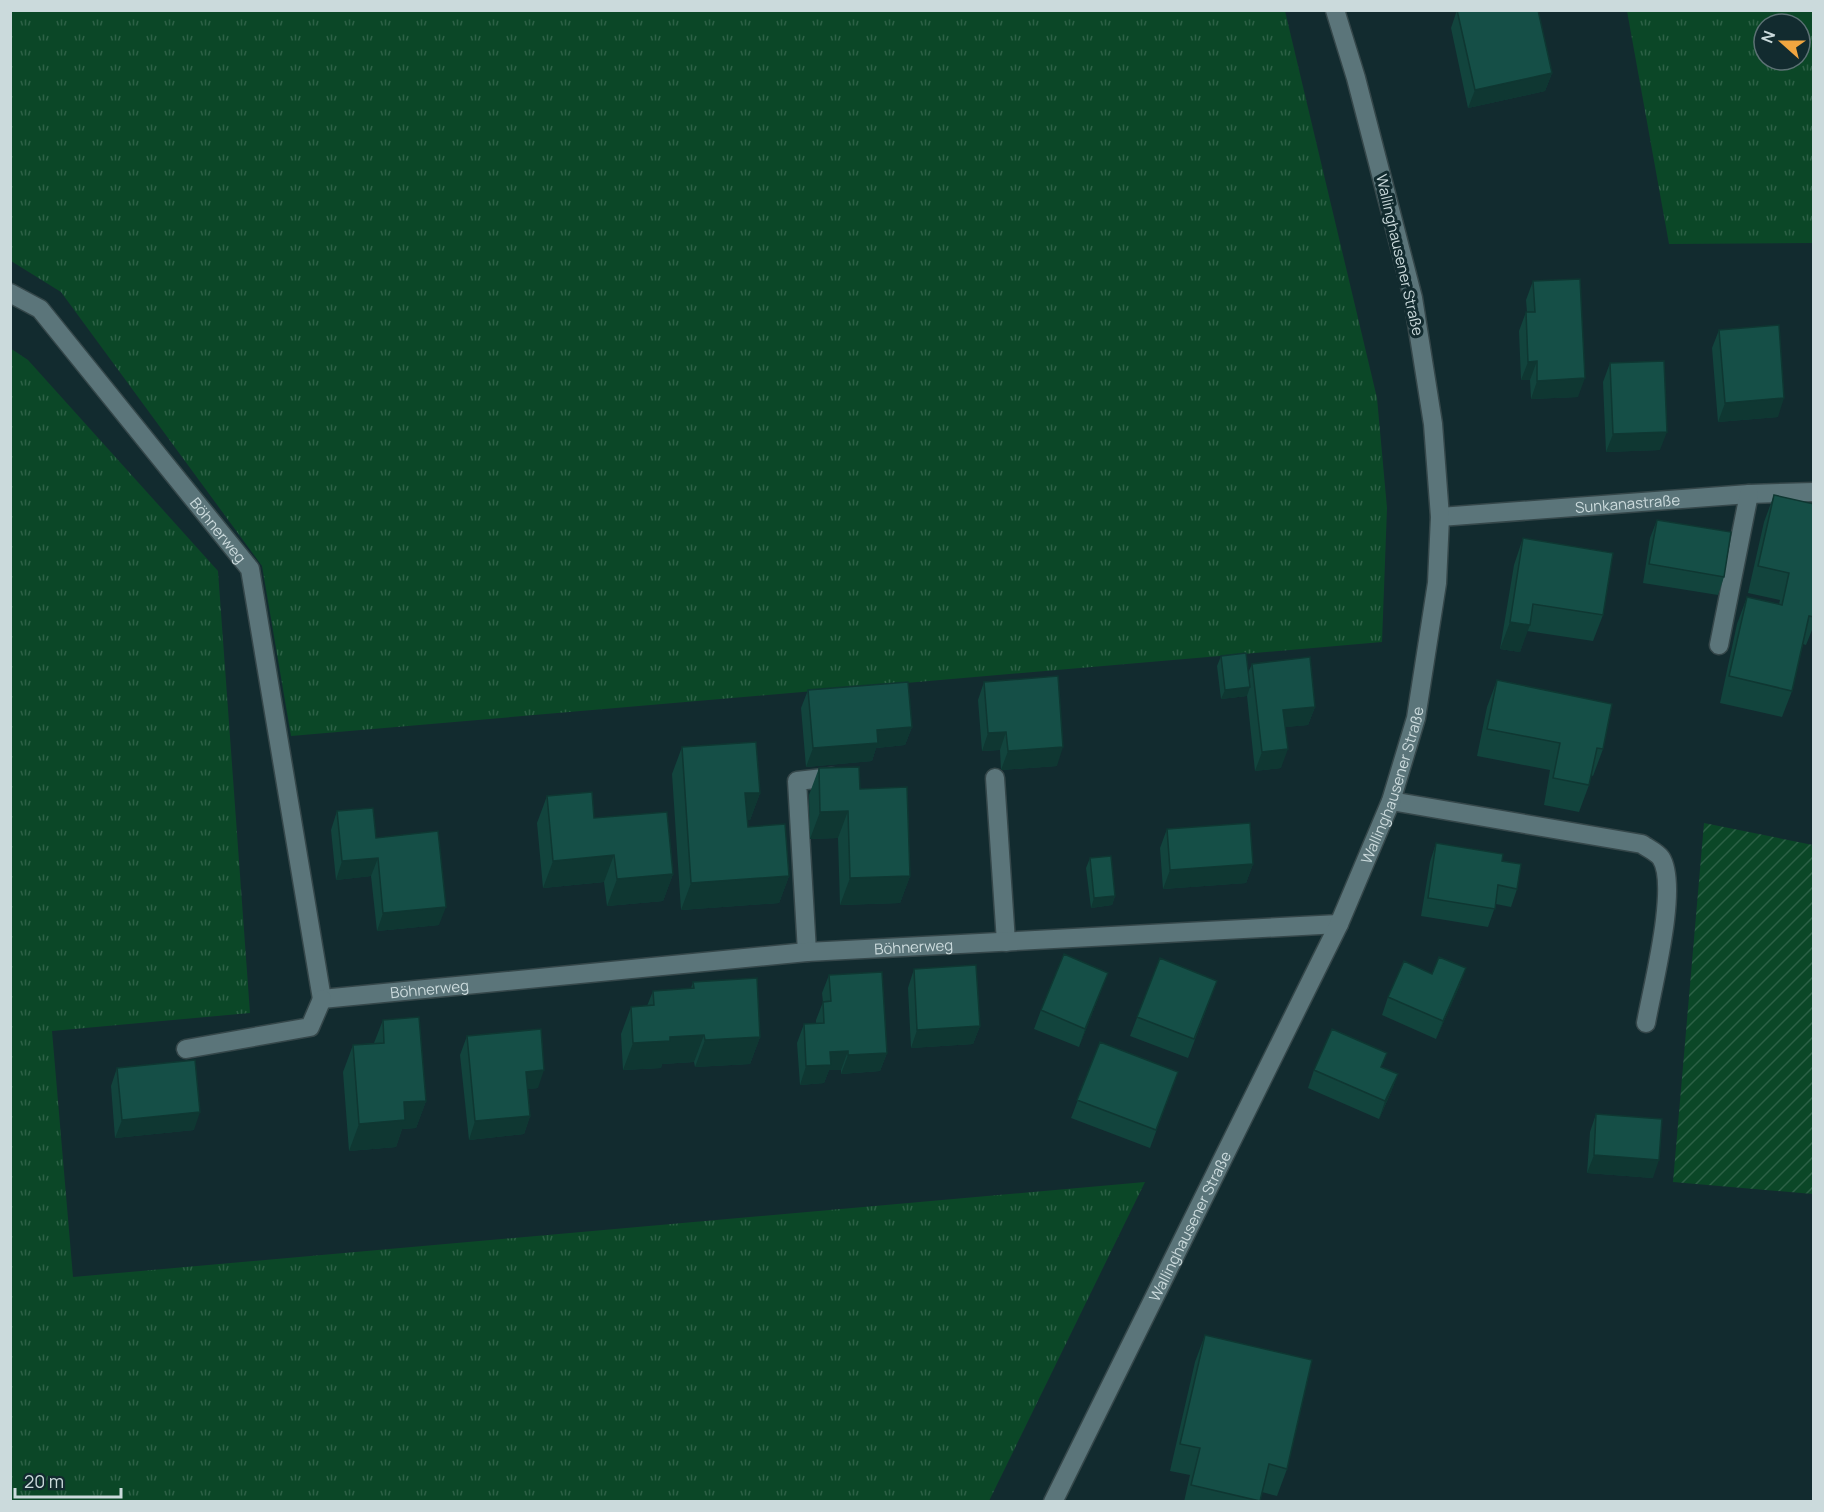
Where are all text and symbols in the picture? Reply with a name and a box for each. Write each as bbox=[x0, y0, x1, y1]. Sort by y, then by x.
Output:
north arrow bbox=[1752, 12, 1812, 72]
text: N bbox=[1756, 27, 1780, 46]
street label: Wallinghausener Straße bbox=[1371, 172, 1429, 338]
street label: Sunkanastraße bbox=[1574, 489, 1681, 517]
street label: Böhnerweg bbox=[185, 493, 251, 567]
street label: Wallinghausener Straße bbox=[1355, 705, 1428, 867]
street label: Böhnerweg bbox=[874, 934, 954, 959]
street label: Böhnerweg bbox=[389, 974, 470, 1003]
street label: Wallinghausener Straße bbox=[1144, 1147, 1236, 1305]
scale bar bbox=[15, 1461, 122, 1499]
text: 20 m bbox=[24, 1469, 64, 1493]

